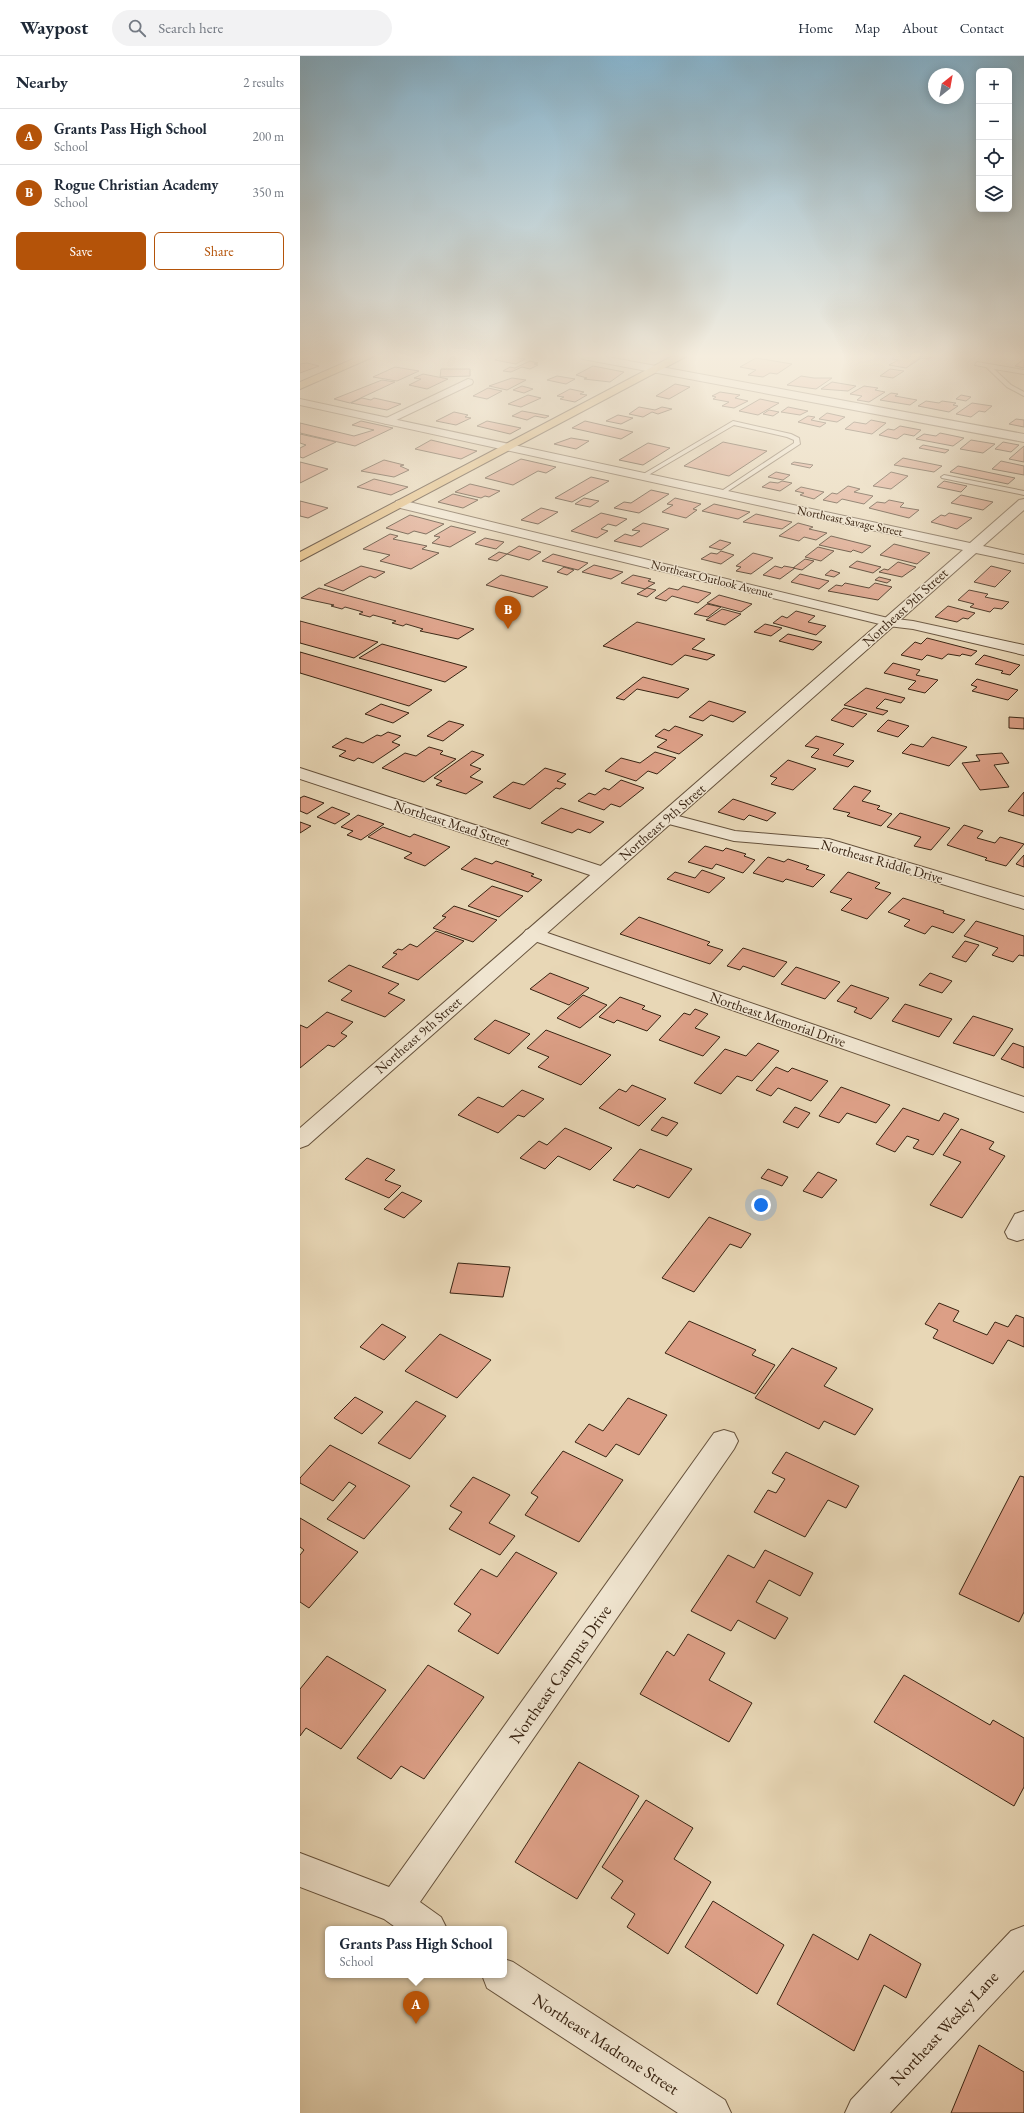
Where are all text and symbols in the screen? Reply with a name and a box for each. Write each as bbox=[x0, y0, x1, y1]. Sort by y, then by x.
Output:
search box bbox=[112, 10, 392, 46]
text: Waypost bbox=[20, 15, 88, 40]
icon: search bbox=[126, 17, 148, 39]
text: Search here bbox=[158, 18, 223, 37]
text: Home bbox=[798, 19, 833, 37]
text: Map bbox=[855, 19, 880, 37]
text: About bbox=[902, 19, 938, 37]
text: Contact bbox=[960, 19, 1004, 37]
north arrow bbox=[928, 68, 964, 104]
map controls bbox=[976, 68, 1012, 212]
button: + bbox=[976, 68, 1012, 104]
text: Nearby bbox=[16, 71, 68, 93]
text: 2 results bbox=[243, 74, 284, 91]
button: − bbox=[976, 104, 1012, 140]
text: Grants Pass High School bbox=[54, 119, 207, 138]
text: A bbox=[24, 128, 34, 145]
text: 200 m bbox=[253, 128, 284, 145]
text: School bbox=[54, 138, 88, 155]
button: locate bbox=[976, 140, 1012, 176]
text: Rogue Christian Academy bbox=[54, 175, 219, 194]
button: layers bbox=[976, 176, 1012, 212]
text: B bbox=[25, 184, 33, 201]
text: 350 m bbox=[253, 184, 284, 201]
text: School bbox=[54, 194, 88, 211]
button: Save bbox=[16, 232, 146, 270]
button: Share bbox=[154, 232, 284, 270]
street label: Northeast Savage Street bbox=[796, 502, 904, 540]
street label: Northeast Outlook Avenue bbox=[649, 556, 775, 602]
street label: Northeast 9th Street bbox=[858, 563, 952, 650]
pin: B bbox=[495, 596, 521, 629]
street label: Northeast 9th Street bbox=[615, 779, 709, 865]
street label: Northeast Mead Street bbox=[392, 796, 513, 850]
street label: Northeast Riddle Drive bbox=[819, 835, 946, 887]
street label: Northeast Memorial Drive bbox=[708, 987, 849, 1051]
street label: Northeast 9th Street bbox=[371, 992, 465, 1078]
your location bbox=[751, 1195, 771, 1215]
street label: Northeast Campus Drive bbox=[504, 1600, 616, 1748]
popup bbox=[325, 1926, 507, 1978]
text: Grants Pass High School bbox=[340, 1934, 492, 1953]
text: School bbox=[340, 1953, 373, 1970]
street label: Northeast Wesley Lane bbox=[885, 1966, 1003, 2090]
street label: Northeast Madrone Street bbox=[529, 1988, 684, 2100]
pin: A bbox=[403, 1991, 429, 2024]

